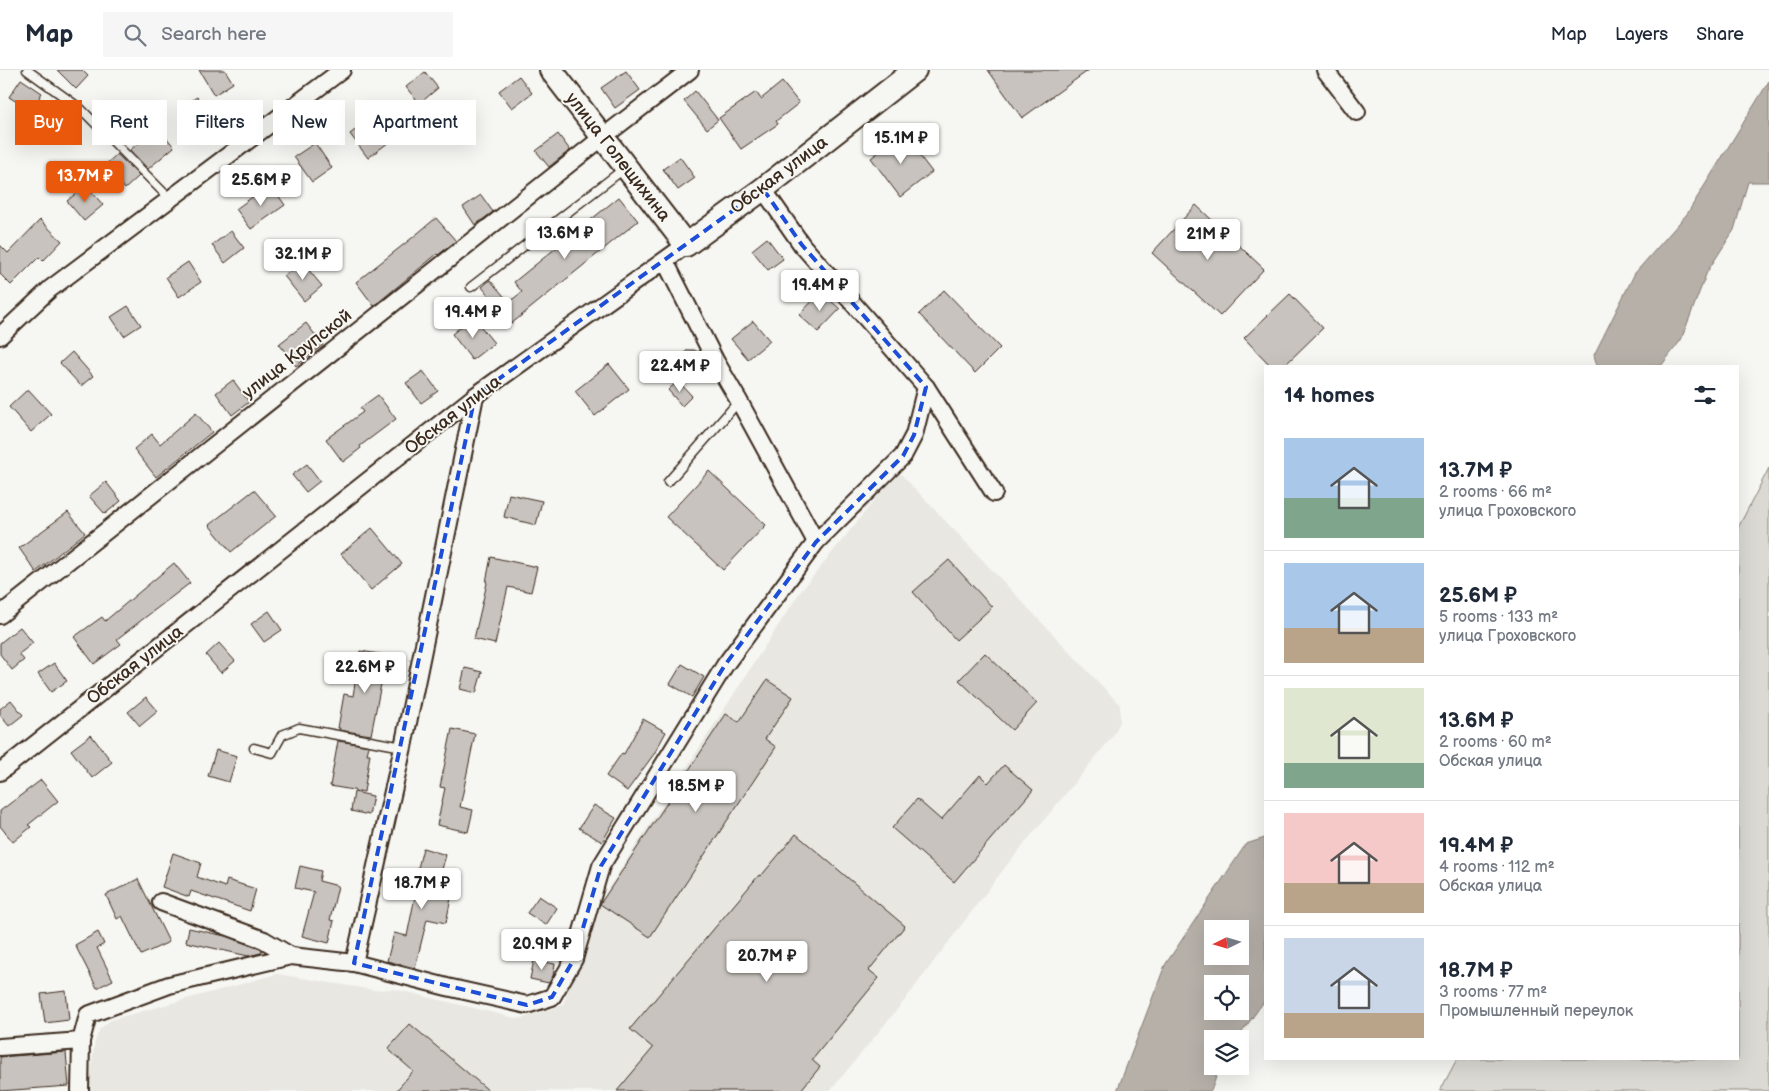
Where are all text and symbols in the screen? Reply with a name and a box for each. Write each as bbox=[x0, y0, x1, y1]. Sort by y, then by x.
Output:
search box bbox=[103, 12, 453, 57]
text: Map bbox=[25, 20, 73, 49]
icon: search bbox=[121, 21, 149, 49]
text: Search here bbox=[161, 23, 267, 46]
text: Map bbox=[1551, 24, 1587, 45]
text: Layers bbox=[1615, 24, 1668, 45]
text: Share bbox=[1696, 24, 1744, 45]
street label: улица Голещихина bbox=[561, 88, 675, 226]
chip: Buy bbox=[15, 100, 82, 145]
chip: Rent bbox=[92, 100, 167, 145]
chip: Filters bbox=[177, 100, 263, 145]
chip: New bbox=[273, 100, 345, 145]
chip: Apartment bbox=[355, 100, 476, 145]
pin: 15.1M ₽ bbox=[855, 122, 947, 165]
text: 15.1M ₽ bbox=[874, 129, 928, 148]
street label: Обская улица bbox=[726, 131, 832, 218]
pin: 13.7M ₽ bbox=[39, 160, 131, 203]
pin: 25.6M ₽ bbox=[215, 164, 307, 207]
text: 13.7M ₽ bbox=[57, 167, 113, 186]
text: 25.6M ₽ bbox=[231, 171, 291, 190]
pin: 13.6M ₽ bbox=[519, 218, 611, 260]
pin: 21M ₽ bbox=[1173, 218, 1243, 261]
text: 13.6M ₽ bbox=[537, 224, 593, 243]
text: 21M ₽ bbox=[1186, 225, 1230, 244]
pin: 32.1M ₽ bbox=[257, 238, 349, 281]
text: 32.1M ₽ bbox=[275, 245, 331, 264]
pin: 19.4M ₽ bbox=[774, 270, 866, 312]
text: 19.4M ₽ bbox=[792, 276, 848, 295]
pin: 19.4M ₽ bbox=[427, 296, 519, 339]
text: 19.4M ₽ bbox=[445, 303, 501, 322]
street label: улица Крупской bbox=[238, 305, 356, 403]
pin: 22.4M ₽ bbox=[634, 350, 726, 393]
text: 22.4M ₽ bbox=[650, 357, 710, 376]
street label: Обская улица bbox=[401, 371, 506, 459]
icon: filters bbox=[1691, 381, 1719, 409]
text: 14 homes bbox=[1284, 383, 1375, 408]
icon: home bbox=[1324, 458, 1384, 518]
text: 13.7M ₽ bbox=[1439, 458, 1512, 483]
text: 2 rooms · 66 m² bbox=[1439, 483, 1552, 502]
text: улица Гроховского bbox=[1439, 502, 1576, 521]
icon: home bbox=[1324, 583, 1384, 643]
text: 25.6M ₽ bbox=[1439, 583, 1517, 608]
text: 5 rooms · 133 m² bbox=[1439, 608, 1558, 627]
street label: Обская улица bbox=[83, 621, 188, 709]
text: улица Гроховского bbox=[1439, 627, 1576, 646]
pin: 22.6M ₽ bbox=[319, 652, 411, 694]
text: 22.6M ₽ bbox=[335, 658, 395, 677]
icon: home bbox=[1324, 708, 1384, 768]
text: 13.6M ₽ bbox=[1439, 708, 1513, 733]
text: 2 rooms · 60 m² bbox=[1439, 733, 1552, 752]
text: Обская улица bbox=[1439, 752, 1542, 771]
pin: 18.5M ₽ bbox=[650, 770, 742, 813]
text: 18.5M ₽ bbox=[668, 777, 724, 796]
icon: home bbox=[1324, 833, 1384, 893]
text: 19.4M ₽ bbox=[1439, 833, 1513, 858]
text: 4 rooms · 112 m² bbox=[1439, 858, 1555, 877]
pin: 18.7M ₽ bbox=[376, 868, 468, 910]
text: 18.7M ₽ bbox=[394, 874, 450, 893]
text: Обская улица bbox=[1439, 877, 1542, 896]
north arrow bbox=[1204, 920, 1249, 965]
map controls bbox=[1204, 920, 1249, 1075]
pin: 20.9M ₽ bbox=[496, 928, 588, 971]
text: 20.9M ₽ bbox=[512, 935, 572, 954]
pin: 20.7M ₽ bbox=[721, 940, 813, 983]
text: 20.7M ₽ bbox=[737, 947, 797, 966]
icon: home bbox=[1324, 958, 1384, 1018]
text: 18.7M ₽ bbox=[1439, 958, 1513, 983]
button: locate bbox=[1204, 975, 1249, 1020]
text: 3 rooms · 77 m² bbox=[1439, 983, 1547, 1002]
text: Промышленный переулок bbox=[1439, 1002, 1633, 1021]
button: layers bbox=[1204, 1030, 1249, 1075]

